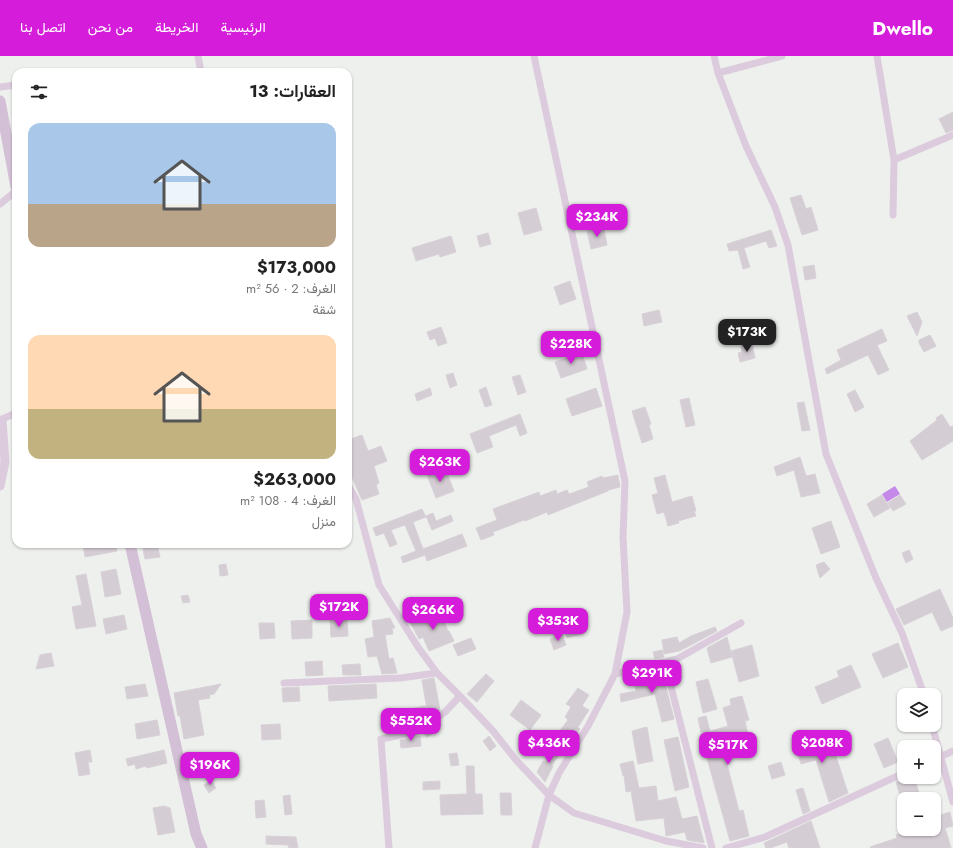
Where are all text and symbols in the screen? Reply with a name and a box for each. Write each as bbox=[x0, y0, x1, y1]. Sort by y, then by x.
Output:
text: Dwello bbox=[872, 15, 933, 42]
text: اتصل بنا bbox=[20, 17, 66, 37]
text: من نحن bbox=[88, 17, 133, 37]
text: الخريطة bbox=[155, 17, 198, 37]
text: الرئيسية bbox=[220, 17, 266, 37]
text: العقارات: 13 bbox=[249, 79, 336, 103]
icon: filters bbox=[28, 81, 50, 103]
icon: home bbox=[146, 149, 218, 221]
pin: $234K bbox=[569, 204, 625, 238]
text: $234K bbox=[576, 207, 618, 226]
text: $173,000 bbox=[257, 255, 336, 279]
text: الغرف: 2 · 56 m² bbox=[246, 279, 336, 298]
text: شقة bbox=[313, 300, 336, 319]
pin: $173K bbox=[719, 319, 775, 353]
text: $173K bbox=[727, 322, 767, 341]
pin: $228K bbox=[543, 331, 599, 365]
text: $228K bbox=[550, 334, 592, 353]
icon: home bbox=[146, 361, 218, 433]
pin: $263K bbox=[412, 449, 468, 483]
text: $263K bbox=[419, 452, 461, 471]
text: $263,000 bbox=[253, 467, 336, 491]
text: الغرف: 4 · 108 m² bbox=[240, 491, 336, 510]
text: منزل bbox=[312, 512, 336, 531]
pin: $172K bbox=[311, 594, 367, 628]
text: $172K bbox=[319, 597, 359, 616]
pin: $266K bbox=[405, 597, 461, 631]
text: $266K bbox=[411, 600, 455, 619]
pin: $353K bbox=[530, 608, 586, 642]
text: $353K bbox=[537, 611, 579, 630]
pin: $291K bbox=[624, 660, 680, 694]
text: $291K bbox=[631, 663, 673, 682]
map controls bbox=[897, 688, 941, 836]
button: layers bbox=[897, 688, 941, 732]
pin: $552K bbox=[383, 708, 439, 742]
text: $552K bbox=[390, 711, 432, 730]
pin: $436K bbox=[521, 730, 577, 764]
pin: $208K bbox=[794, 730, 850, 764]
pin: $517K bbox=[700, 732, 756, 766]
text: $436K bbox=[527, 733, 571, 752]
text: $208K bbox=[801, 733, 843, 752]
text: $517K bbox=[708, 735, 748, 754]
button: + bbox=[897, 740, 941, 784]
pin: $196K bbox=[182, 752, 238, 786]
text: $196K bbox=[189, 755, 231, 774]
button: − bbox=[897, 792, 941, 836]

